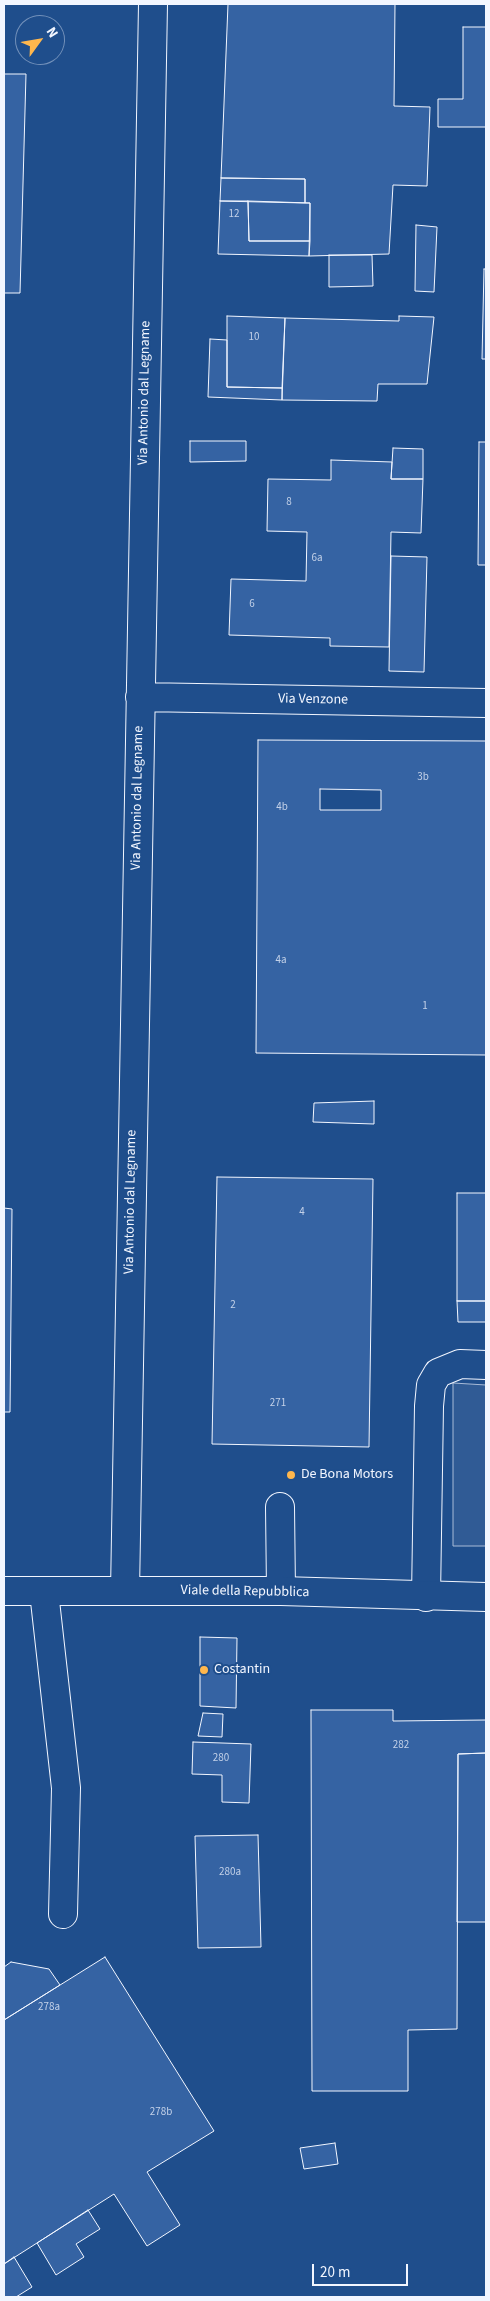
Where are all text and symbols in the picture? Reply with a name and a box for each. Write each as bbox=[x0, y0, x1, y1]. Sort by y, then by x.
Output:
north arrow bbox=[15, 15, 65, 65]
text: N bbox=[41, 23, 63, 42]
house number: 12 bbox=[229, 208, 239, 222]
street label: Via Antonio dal Legname bbox=[135, 321, 155, 465]
house number: 10 bbox=[249, 331, 259, 345]
house number: 8 bbox=[286, 496, 292, 510]
house number: 6a bbox=[311, 552, 323, 566]
house number: 6 bbox=[249, 598, 255, 612]
street label: Via Venzone bbox=[278, 691, 348, 709]
street label: Via Antonio dal Legname bbox=[128, 726, 148, 870]
house number: 3b bbox=[417, 771, 429, 785]
house number: 4b bbox=[276, 801, 288, 815]
house number: 4a bbox=[275, 954, 287, 968]
house number: 1 bbox=[422, 1000, 428, 1014]
street label: Via Antonio dal Legname bbox=[121, 1130, 141, 1274]
house number: 4 bbox=[299, 1206, 305, 1220]
house number: 2 bbox=[230, 1299, 236, 1313]
house number: 271 bbox=[270, 1397, 286, 1411]
place label: De Bona Motors bbox=[301, 1467, 393, 1483]
marker: De Bona Motors bbox=[285, 1469, 297, 1481]
street label: Viale della Repubblica bbox=[181, 1582, 309, 1602]
place label: Costantin bbox=[214, 1662, 270, 1678]
marker: Costantin bbox=[198, 1664, 210, 1676]
house number: 282 bbox=[393, 1739, 409, 1753]
house number: 280 bbox=[213, 1752, 229, 1766]
house number: 280a bbox=[219, 1866, 241, 1880]
house number: 278a bbox=[38, 2001, 60, 2015]
house number: 278b bbox=[150, 2106, 172, 2120]
scale bar bbox=[315, 2254, 411, 2286]
text: 20 m bbox=[320, 2262, 350, 2283]

